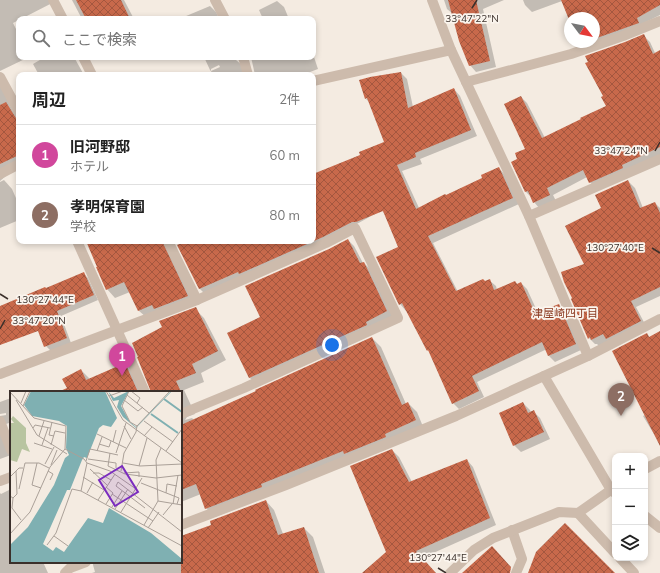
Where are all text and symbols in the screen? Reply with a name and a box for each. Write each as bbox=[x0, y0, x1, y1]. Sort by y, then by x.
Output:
text: 33°47'22"N bbox=[445, 12, 499, 25]
north arrow bbox=[564, 12, 600, 48]
search box bbox=[16, 16, 316, 60]
icon: search bbox=[30, 27, 52, 49]
text: ここで検索 bbox=[62, 30, 137, 49]
text: 周辺 bbox=[32, 89, 66, 110]
text: 2件 bbox=[279, 91, 300, 107]
text: 旧河野邸 bbox=[70, 137, 130, 156]
text: 33°47'24"N bbox=[594, 144, 648, 157]
text: 1 bbox=[41, 147, 49, 163]
text: 60 m bbox=[270, 147, 300, 163]
text: ホテル bbox=[70, 158, 109, 174]
text: 孝明保育園 bbox=[70, 197, 145, 216]
text: 2 bbox=[41, 207, 49, 223]
text: 80 m bbox=[270, 207, 300, 223]
text: 学校 bbox=[70, 218, 96, 234]
text: 130°27'40"E bbox=[586, 241, 644, 254]
text: 130°27'44"E bbox=[16, 293, 74, 306]
district label: 津屋崎四丁目 bbox=[532, 306, 598, 320]
text: 33°47'20"N bbox=[12, 314, 66, 327]
your location bbox=[322, 335, 342, 355]
pin: 1 bbox=[109, 343, 135, 376]
pin: 2 bbox=[608, 383, 634, 416]
inset map bbox=[10, 391, 182, 563]
map controls bbox=[612, 453, 648, 561]
button: + bbox=[612, 453, 648, 489]
button: − bbox=[612, 489, 648, 525]
button: layers bbox=[612, 525, 648, 561]
text: 130°27'44"E bbox=[409, 551, 467, 564]

